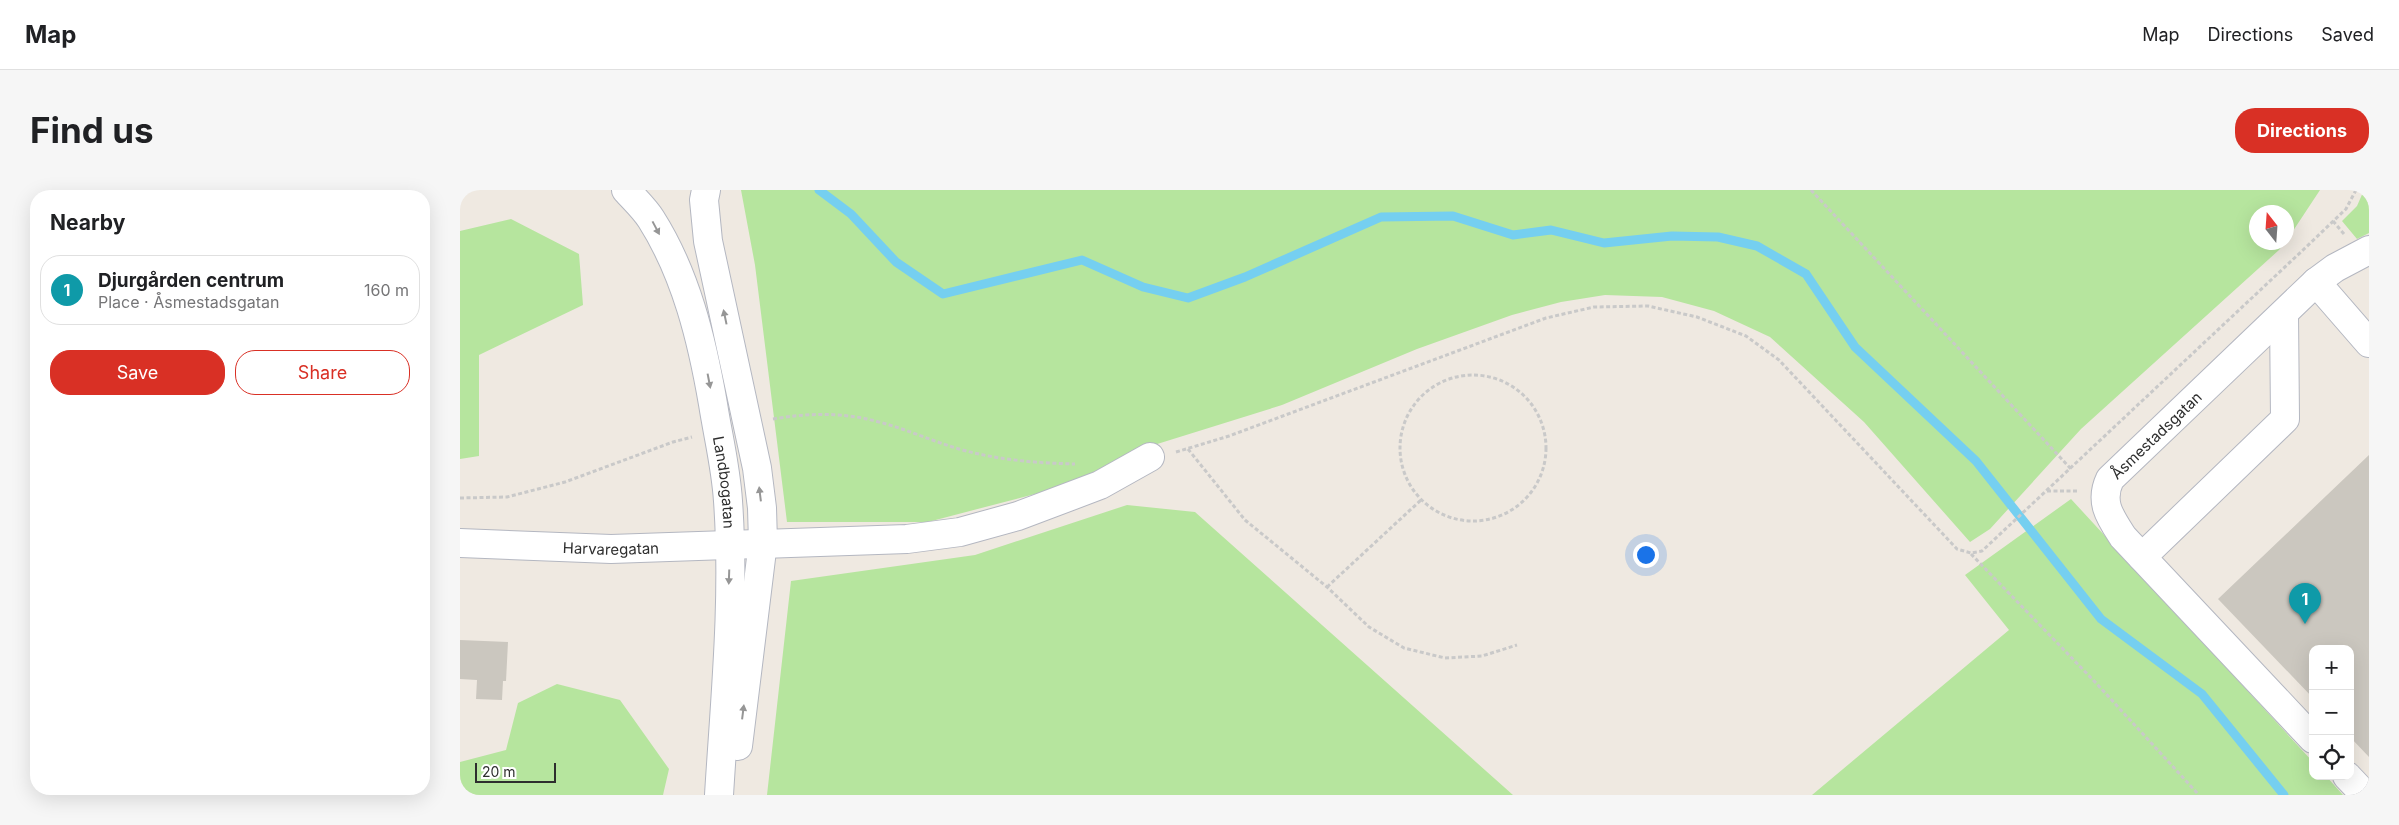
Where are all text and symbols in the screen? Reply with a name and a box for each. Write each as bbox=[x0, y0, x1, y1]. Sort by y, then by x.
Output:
text: Map bbox=[25, 20, 76, 49]
text: Map bbox=[2142, 24, 2180, 45]
text: Directions bbox=[2208, 24, 2293, 45]
text: Saved bbox=[2321, 24, 2374, 45]
button: Directions bbox=[2235, 108, 2369, 153]
text: Find us bbox=[30, 109, 154, 151]
north arrow bbox=[2249, 205, 2294, 250]
text: Nearby bbox=[50, 210, 125, 235]
one-way arrow bbox=[652, 221, 660, 236]
text: Djurgården centrum bbox=[98, 269, 284, 292]
text: 1 bbox=[64, 280, 70, 300]
text: 160 m bbox=[364, 280, 409, 300]
text: Place · Åsmestadsgatan bbox=[98, 292, 280, 312]
one-way arrow bbox=[720, 309, 728, 325]
button: Save bbox=[50, 350, 225, 395]
button: Share bbox=[235, 350, 410, 395]
one-way arrow bbox=[705, 374, 713, 390]
street label: Åsmestadsgatan bbox=[2107, 387, 2205, 483]
street label: Landbogatan bbox=[709, 434, 739, 529]
one-way arrow bbox=[756, 485, 764, 501]
street label: Harvaregatan bbox=[562, 538, 659, 559]
your location bbox=[1633, 542, 1659, 568]
one-way arrow bbox=[725, 569, 733, 585]
pin: 1 bbox=[2289, 583, 2321, 624]
map controls bbox=[2309, 645, 2354, 780]
button: + bbox=[2309, 645, 2354, 690]
button: − bbox=[2309, 690, 2354, 735]
one-way arrow bbox=[739, 704, 747, 720]
button: locate bbox=[2309, 735, 2354, 780]
scale bar bbox=[475, 760, 556, 783]
text: 20 m bbox=[482, 763, 516, 780]

